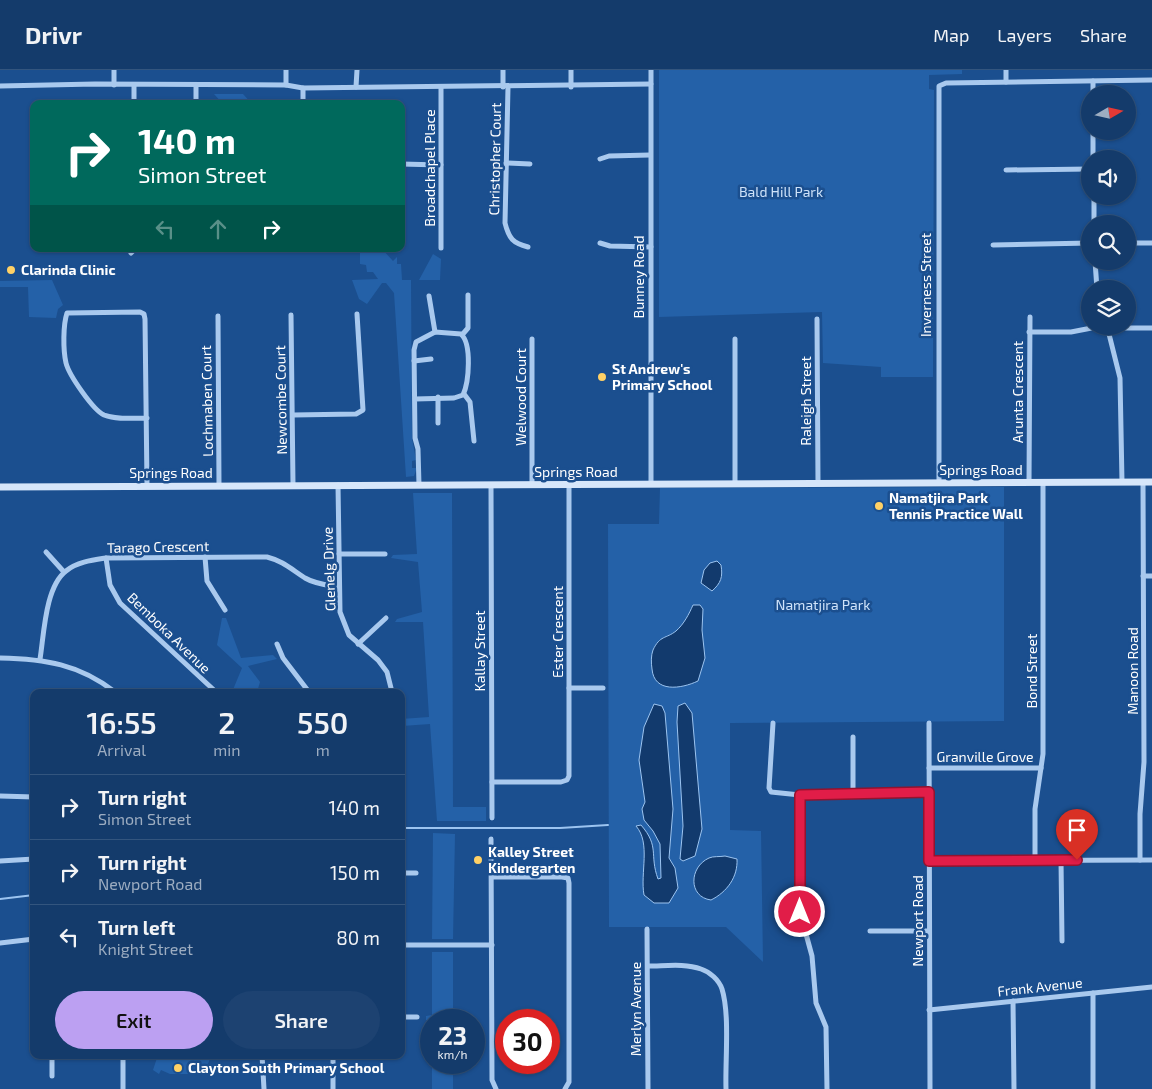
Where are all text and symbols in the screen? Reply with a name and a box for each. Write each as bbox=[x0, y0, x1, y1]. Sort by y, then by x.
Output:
text: Drivr bbox=[25, 20, 82, 49]
text: Map bbox=[933, 24, 969, 46]
text: Layers bbox=[997, 24, 1052, 46]
text: Share bbox=[1080, 24, 1127, 46]
north arrow bbox=[1081, 85, 1136, 140]
map controls bbox=[1081, 85, 1136, 335]
street label: Christopher Court bbox=[485, 103, 504, 215]
street label: Broadchapel Place bbox=[421, 109, 438, 227]
text: 140 m bbox=[138, 119, 236, 161]
icon: right bbox=[55, 120, 120, 185]
button: sound bbox=[1081, 150, 1136, 205]
text: Simon Street bbox=[138, 161, 266, 187]
park label: Bald Hill Park bbox=[739, 183, 823, 200]
icon: left bbox=[151, 215, 179, 243]
icon: ahead bbox=[204, 215, 232, 243]
icon: right bbox=[257, 215, 285, 243]
button: search bbox=[1081, 215, 1136, 270]
street label: Inverness Street bbox=[917, 233, 934, 337]
street label: Bunney Road bbox=[630, 236, 647, 318]
place label: Clarinda Clinic bbox=[21, 261, 116, 278]
marker: Clarinda Clinic bbox=[5, 264, 17, 276]
button: layers bbox=[1081, 280, 1136, 335]
street label: Arunta Crescent bbox=[1009, 341, 1026, 443]
street label: Lochmaben Court bbox=[197, 345, 216, 457]
street label: Newcombe Court bbox=[271, 345, 290, 455]
street label: Welwood Court bbox=[512, 348, 529, 446]
street label: Raleigh Street bbox=[797, 356, 814, 446]
place label: St Andrew's Primary School bbox=[612, 360, 713, 393]
marker: St Andrew's Primary School bbox=[596, 371, 608, 383]
street label: Springs Road bbox=[939, 461, 1023, 478]
street label: Springs Road bbox=[534, 463, 618, 480]
street label: Springs Road bbox=[129, 464, 213, 481]
place label: Namatjira Park Tennis Practice Wall bbox=[889, 489, 1023, 522]
marker: Namatjira Park Tennis Practice Wall bbox=[873, 500, 885, 512]
street label: Glenelg Drive bbox=[319, 527, 338, 612]
street label: Tarago Crescent bbox=[107, 537, 209, 556]
street label: Ester Crescent bbox=[549, 586, 566, 678]
street label: Bemboka Avenue bbox=[124, 589, 214, 677]
park label: Namatjira Park bbox=[776, 596, 870, 613]
street label: Kallay Street bbox=[471, 610, 488, 692]
street label: Manoon Road bbox=[1124, 627, 1141, 715]
street label: Bond Street bbox=[1023, 634, 1040, 708]
text: 16:55 bbox=[87, 704, 157, 740]
text: 2 bbox=[218, 704, 236, 740]
text: 550 bbox=[297, 704, 348, 740]
text: Arrival bbox=[97, 740, 146, 759]
text: min bbox=[213, 740, 241, 759]
text: m bbox=[316, 740, 330, 759]
street label: Granville Grove bbox=[936, 748, 1034, 765]
text: Turn right bbox=[98, 786, 186, 809]
icon: right bbox=[55, 793, 83, 821]
text: 140 m bbox=[328, 796, 380, 819]
text: Simon Street bbox=[98, 809, 191, 828]
pin bbox=[1056, 809, 1098, 860]
icon: arrive bbox=[1063, 816, 1091, 844]
place label: Kalley Street Kindergarten bbox=[488, 843, 575, 876]
text: Turn right bbox=[98, 851, 186, 874]
marker: Kalley Street Kindergarten bbox=[472, 854, 484, 866]
icon: right bbox=[55, 858, 83, 886]
text: 150 m bbox=[330, 861, 380, 884]
text: Newport Road bbox=[98, 874, 202, 893]
street label: Newport Road bbox=[909, 875, 926, 967]
position arrow bbox=[773, 885, 825, 937]
text: Turn left bbox=[98, 916, 175, 939]
icon: left bbox=[55, 923, 83, 951]
text: 80 m bbox=[336, 926, 380, 949]
text: Knight Street bbox=[98, 939, 193, 958]
street label: Merlyn Avenue bbox=[627, 962, 644, 1056]
street label: Frank Avenue bbox=[997, 974, 1083, 999]
button: Exit bbox=[55, 991, 213, 1049]
button: Share bbox=[223, 991, 380, 1049]
speed limit sign: 30 bbox=[495, 1009, 560, 1074]
text: 23 bbox=[438, 1020, 467, 1050]
text: km/h bbox=[438, 1047, 467, 1061]
place label: Clayton South Primary School bbox=[188, 1059, 385, 1076]
marker: Clayton South Primary School bbox=[172, 1062, 184, 1074]

